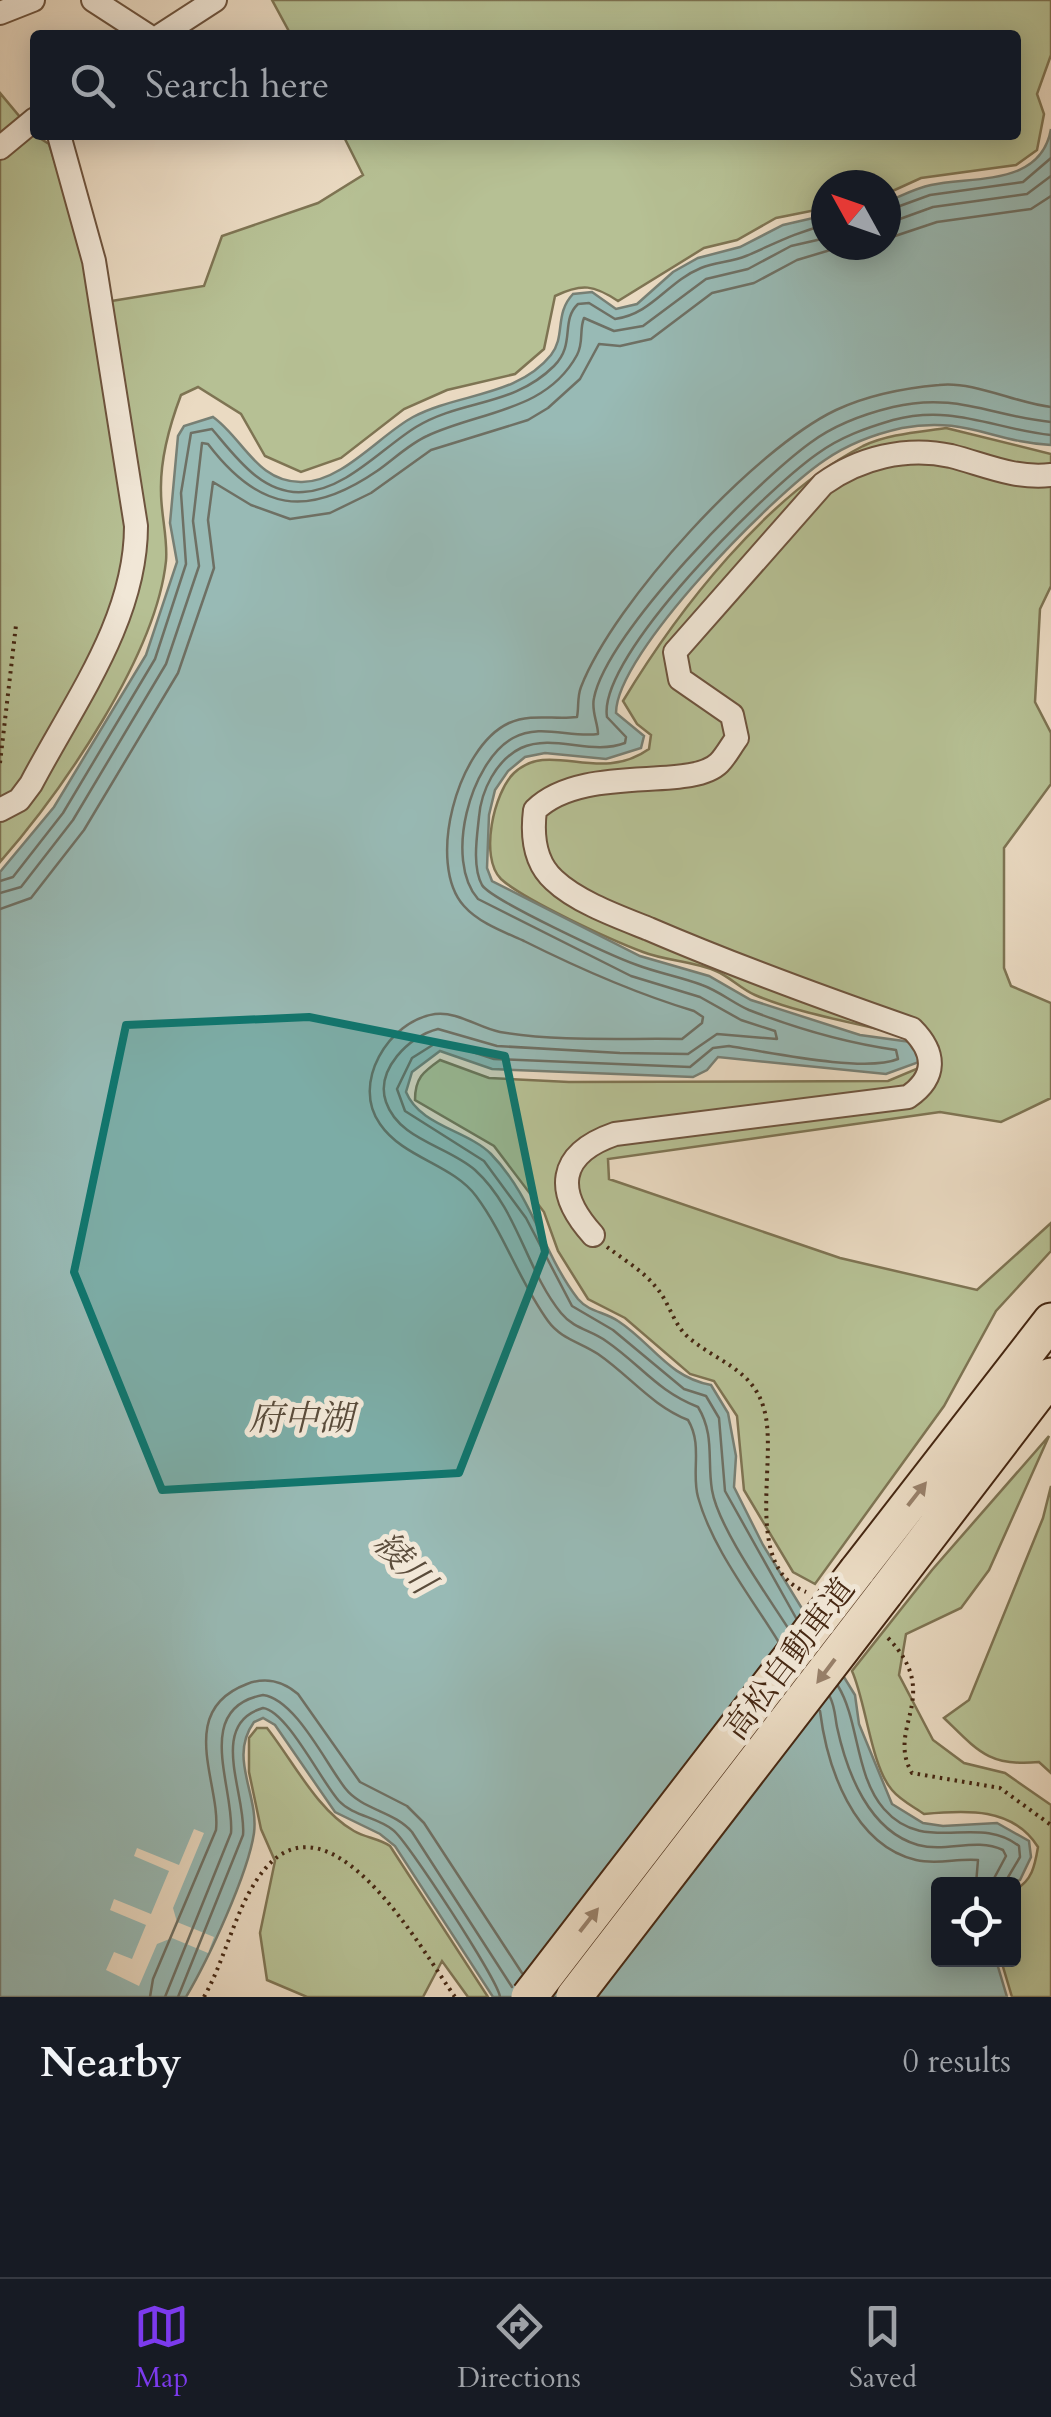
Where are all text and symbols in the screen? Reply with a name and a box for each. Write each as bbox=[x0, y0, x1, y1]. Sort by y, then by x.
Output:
search box bbox=[30, 30, 1021, 140]
icon: search bbox=[65, 58, 120, 113]
text: Search here bbox=[145, 59, 329, 111]
north arrow bbox=[811, 170, 901, 260]
water label: 府中湖 bbox=[248, 1395, 359, 1443]
one-way arrow bbox=[906, 1481, 926, 1507]
water label: 綾川 bbox=[363, 1521, 448, 1608]
street label: 高松自動車道 bbox=[715, 1569, 865, 1749]
one-way arrow bbox=[816, 1658, 837, 1683]
map controls bbox=[931, 1877, 1021, 1967]
button: locate bbox=[931, 1877, 1021, 1967]
one-way arrow bbox=[578, 1908, 599, 1933]
text: Nearby bbox=[40, 2034, 182, 2091]
text: 0 results bbox=[903, 2040, 1011, 2084]
tab: Map bbox=[134, 2299, 189, 2397]
tab: Directions bbox=[457, 2299, 581, 2397]
tab: Saved bbox=[849, 2299, 917, 2397]

